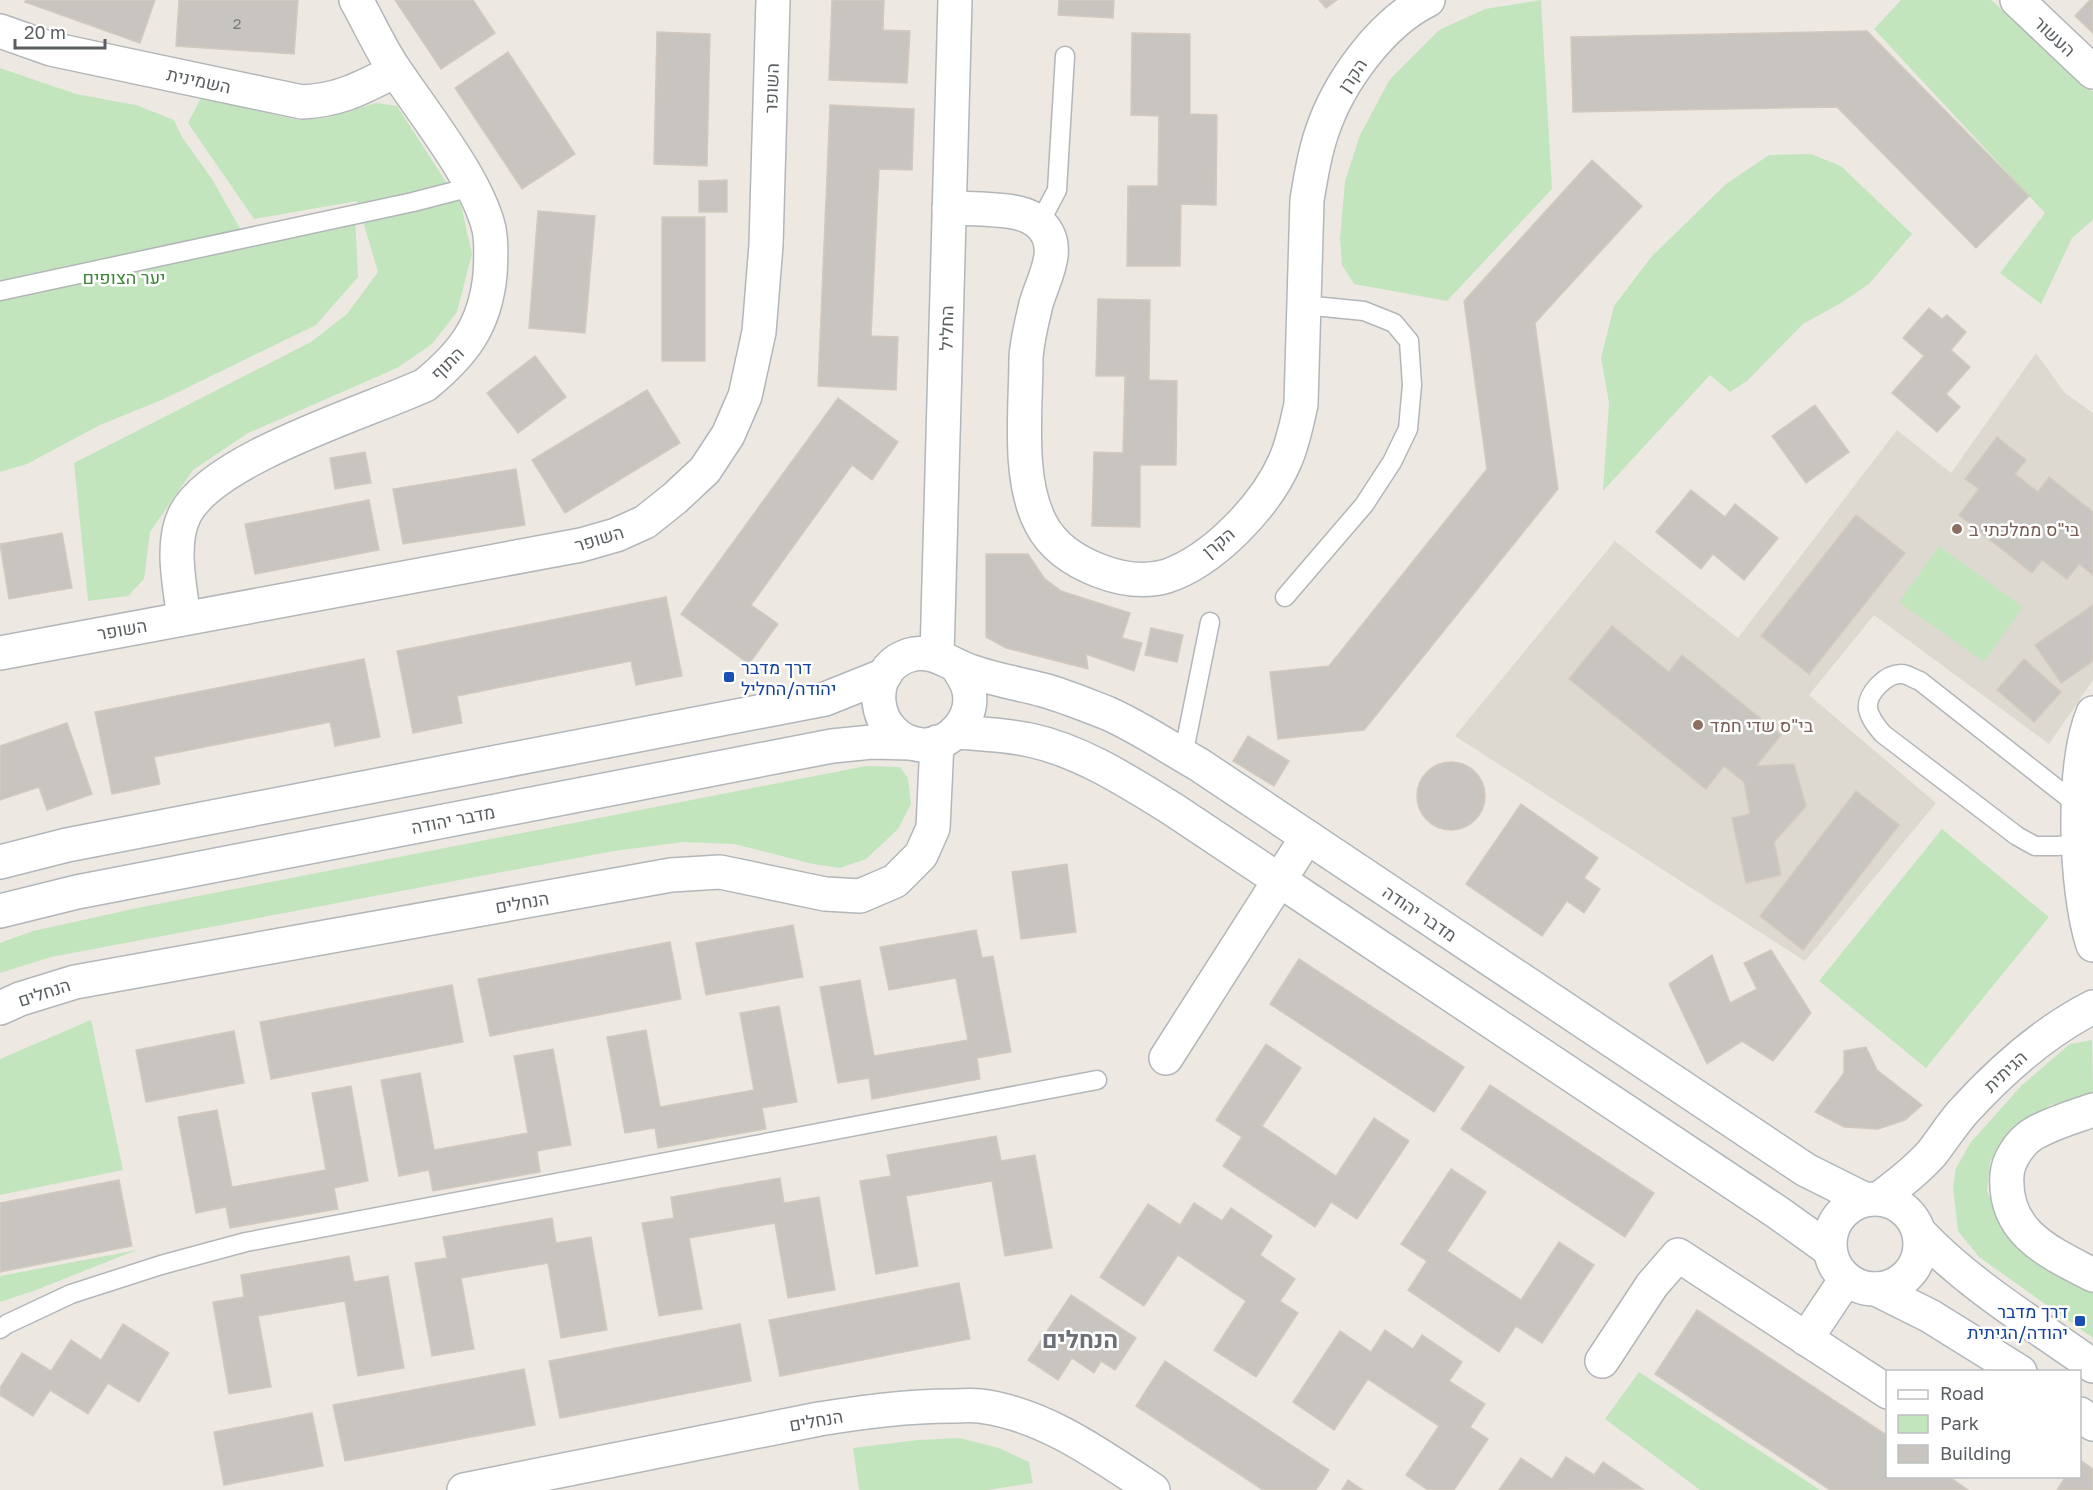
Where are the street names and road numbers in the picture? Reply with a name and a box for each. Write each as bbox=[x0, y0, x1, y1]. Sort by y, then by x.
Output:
street label: העשור bbox=[2029, 11, 2081, 61]
street label: הקרן bbox=[1333, 54, 1371, 96]
street label: השמינית bbox=[165, 62, 233, 98]
street label: השופר bbox=[759, 62, 783, 114]
street label: החליל bbox=[935, 305, 957, 351]
street label: התוף bbox=[426, 342, 468, 384]
street label: השופר bbox=[572, 520, 626, 556]
street label: הקרן bbox=[1197, 522, 1239, 562]
street label: השופר bbox=[95, 614, 149, 644]
street label: מדבר יהודה bbox=[409, 800, 497, 838]
street label: מדבר יהודה bbox=[1379, 880, 1461, 946]
street label: הנחלים bbox=[493, 886, 551, 918]
street label: הנחלים bbox=[15, 973, 73, 1011]
street label: הגיתית bbox=[1979, 1046, 2031, 1096]
street label: הנחלים bbox=[787, 1404, 845, 1436]

